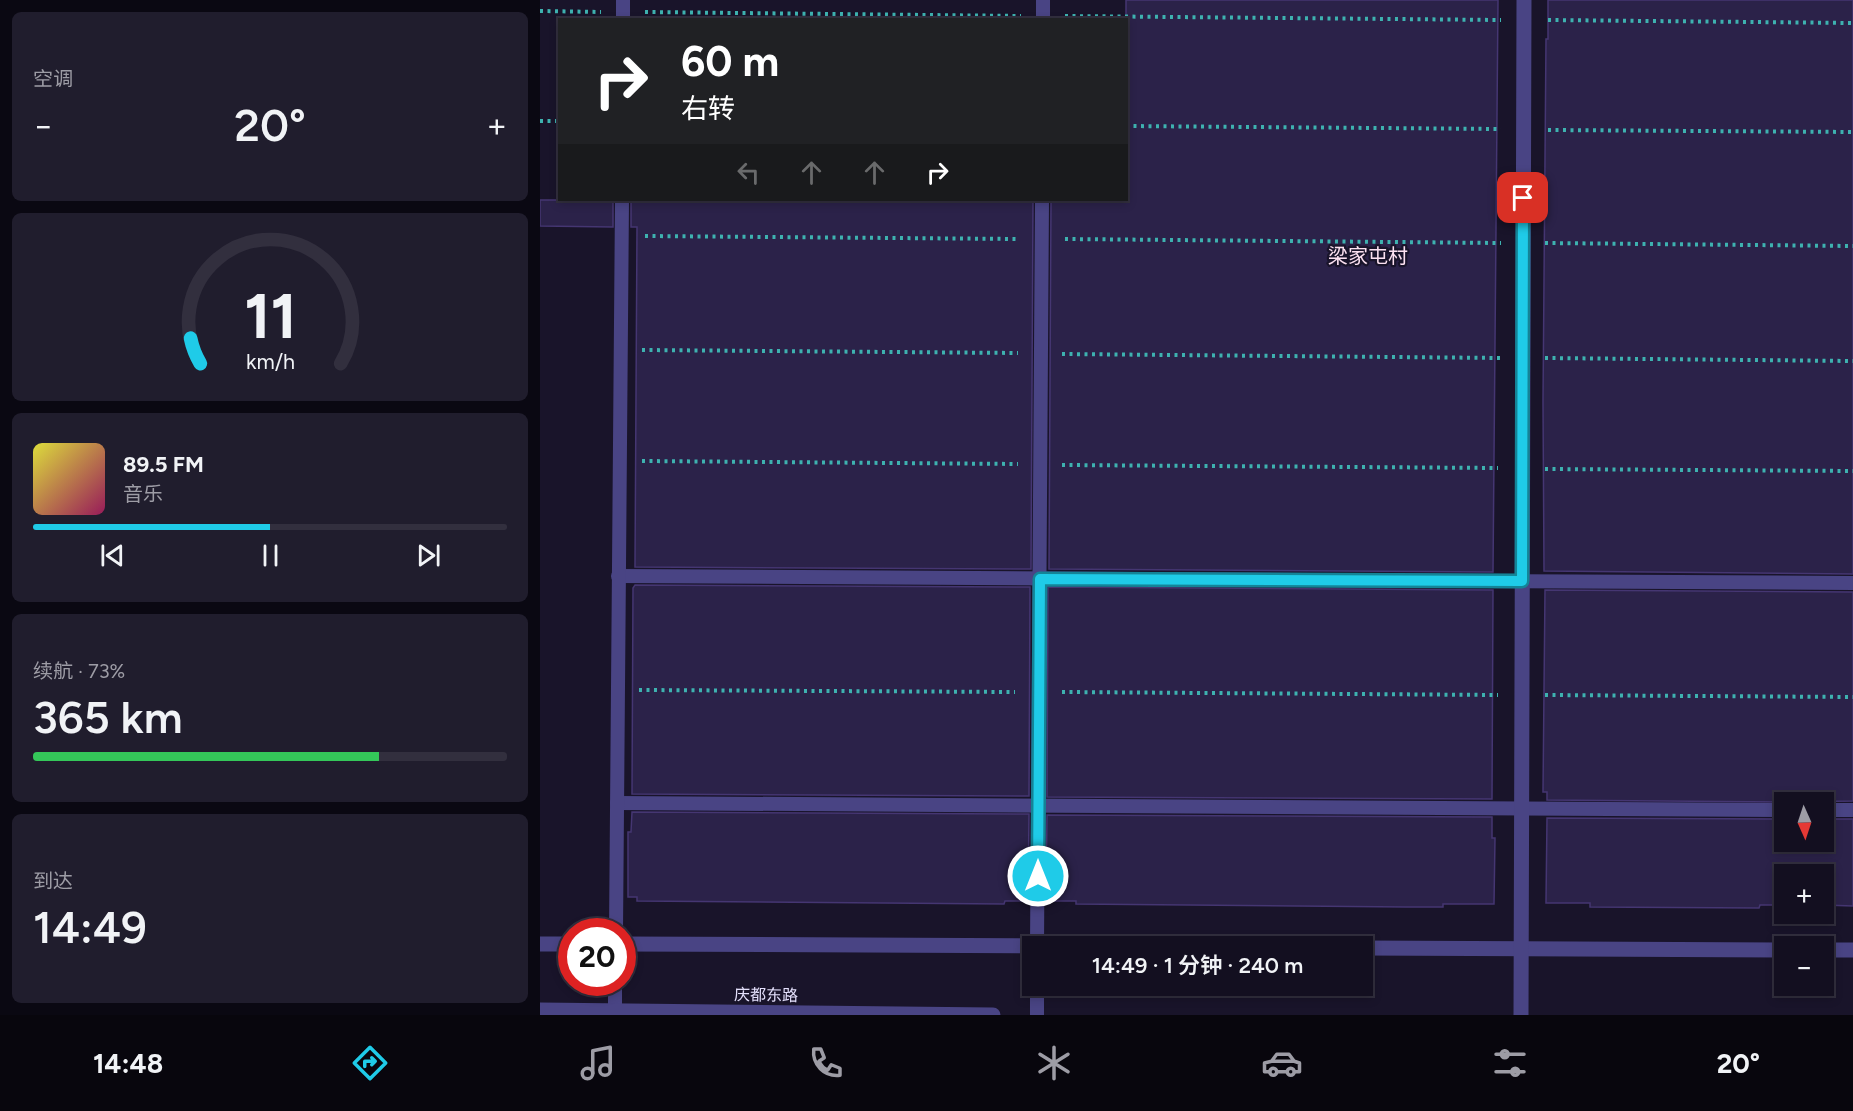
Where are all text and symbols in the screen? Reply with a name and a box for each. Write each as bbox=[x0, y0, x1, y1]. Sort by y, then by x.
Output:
text: 60 m bbox=[681, 36, 779, 87]
icon: right bbox=[582, 42, 660, 120]
text: 空调 bbox=[33, 67, 73, 91]
text: 右转 bbox=[681, 92, 735, 125]
text: 20° bbox=[234, 98, 306, 152]
text: − bbox=[33, 106, 54, 145]
text: + bbox=[486, 106, 507, 145]
icon: left bbox=[732, 156, 765, 189]
icon: ahead bbox=[795, 156, 828, 189]
icon: ahead bbox=[858, 156, 891, 189]
icon: right bbox=[921, 156, 954, 189]
pin bbox=[1497, 172, 1548, 223]
icon: arrive bbox=[1506, 181, 1539, 214]
district label: 梁家屯村 bbox=[1328, 244, 1408, 268]
text: 11 bbox=[244, 279, 296, 354]
text: km/h bbox=[246, 349, 294, 374]
text: 89.5 FM bbox=[123, 451, 204, 478]
text: 音乐 bbox=[123, 482, 163, 506]
icon: previous bbox=[96, 539, 129, 572]
icon: pause bbox=[254, 539, 287, 572]
icon: next bbox=[412, 539, 445, 572]
text: 续航 · 73% bbox=[33, 659, 125, 683]
text: 365 km bbox=[33, 690, 183, 744]
north arrow bbox=[1774, 792, 1834, 852]
map controls bbox=[1774, 792, 1834, 996]
position arrow bbox=[1006, 844, 1070, 908]
button: + bbox=[1774, 864, 1834, 924]
text: 到达 bbox=[33, 869, 73, 893]
text: 14:49 bbox=[33, 900, 147, 954]
speed limit sign: 20 bbox=[558, 918, 636, 996]
button: − bbox=[1774, 936, 1834, 996]
text: 14:49 · 1 分钟 · 240 m bbox=[1092, 952, 1303, 979]
street label: 庆都东路 bbox=[734, 985, 798, 1005]
icon: directions bbox=[349, 1042, 391, 1084]
icon: music bbox=[577, 1042, 619, 1084]
icon: phone bbox=[805, 1042, 847, 1084]
icon: climate bbox=[1033, 1042, 1075, 1084]
icon: car bbox=[1261, 1042, 1303, 1084]
icon: filters bbox=[1489, 1042, 1531, 1084]
text: 14:48 bbox=[93, 1047, 163, 1080]
text: 20° bbox=[1717, 1047, 1760, 1080]

